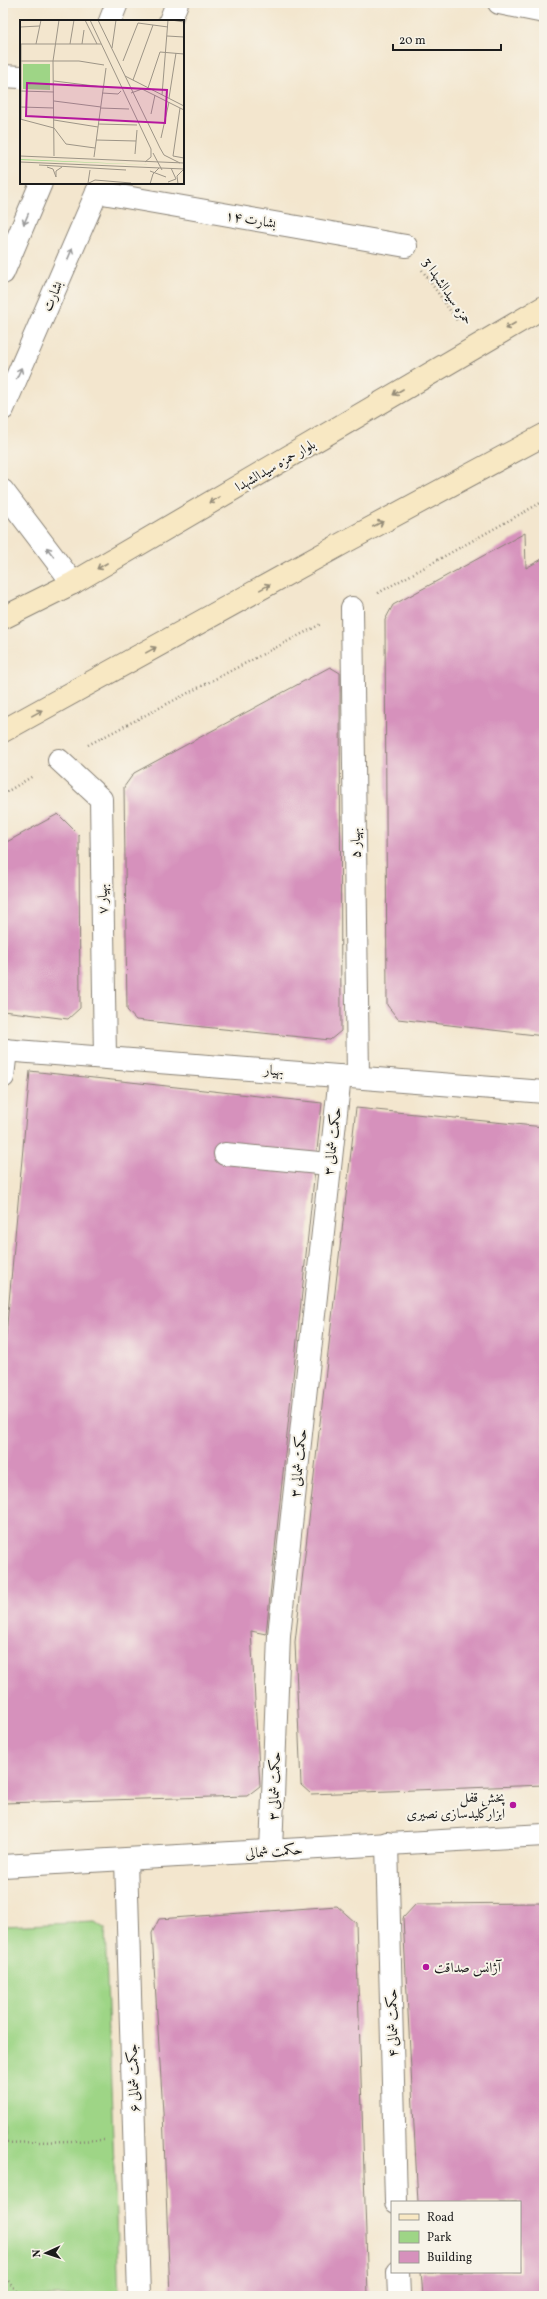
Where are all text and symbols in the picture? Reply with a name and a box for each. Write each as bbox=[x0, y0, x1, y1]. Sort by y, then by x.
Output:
inset map bbox=[20, 20, 184, 184]
scale bar bbox=[393, 26, 501, 52]
text: 20 m bbox=[399, 33, 426, 49]
street label: بشارت ۱۴ bbox=[224, 207, 277, 234]
one-way arrow bbox=[22, 212, 29, 224]
one-way arrow bbox=[67, 248, 75, 260]
street label: حمزه سیدالشهدا 3 bbox=[417, 254, 476, 329]
street label: بشارت bbox=[38, 278, 68, 315]
one-way arrow bbox=[504, 323, 516, 331]
one-way arrow bbox=[15, 367, 23, 379]
one-way arrow bbox=[392, 389, 404, 397]
street label: بلوار حمزه سیدالشهدا bbox=[232, 435, 320, 497]
one-way arrow bbox=[208, 497, 220, 505]
one-way arrow bbox=[372, 520, 384, 527]
one-way arrow bbox=[45, 546, 54, 557]
one-way arrow bbox=[96, 563, 108, 571]
one-way arrow bbox=[258, 582, 270, 590]
one-way arrow bbox=[145, 645, 157, 653]
one-way arrow bbox=[31, 708, 43, 716]
street label: بهیار ۵ bbox=[347, 827, 366, 858]
street label: بهیار ۷ bbox=[94, 883, 113, 914]
street label: بهیار bbox=[261, 1061, 284, 1082]
street label: حکمت شمالی ۳ bbox=[320, 1106, 347, 1176]
street label: حکمت شمالی ۳ bbox=[286, 1428, 313, 1498]
street label: حکمت شمالی ۳ bbox=[265, 1751, 286, 1821]
place label: پخش قفل ابزارکلیدسازی نصیری bbox=[406, 1789, 506, 1824]
marker: پخش قفل ابزارکلیدسازی نصیری bbox=[508, 1800, 518, 1810]
street label: حکمت شمالی bbox=[245, 1841, 304, 1864]
place label: آژانس صداقت bbox=[434, 1959, 503, 1978]
marker: آژانس صداقت bbox=[421, 1962, 431, 1972]
street label: حکمت شمالی ۴ bbox=[383, 1989, 404, 2057]
street label: جکمت شمالی ۶ bbox=[124, 2043, 145, 2113]
legend bbox=[391, 2201, 521, 2273]
text: Road bbox=[427, 2210, 454, 2226]
text: Park bbox=[427, 2230, 452, 2246]
north arrow bbox=[26, 2233, 66, 2273]
text: N bbox=[30, 2249, 45, 2258]
text: Building bbox=[427, 2250, 472, 2266]

